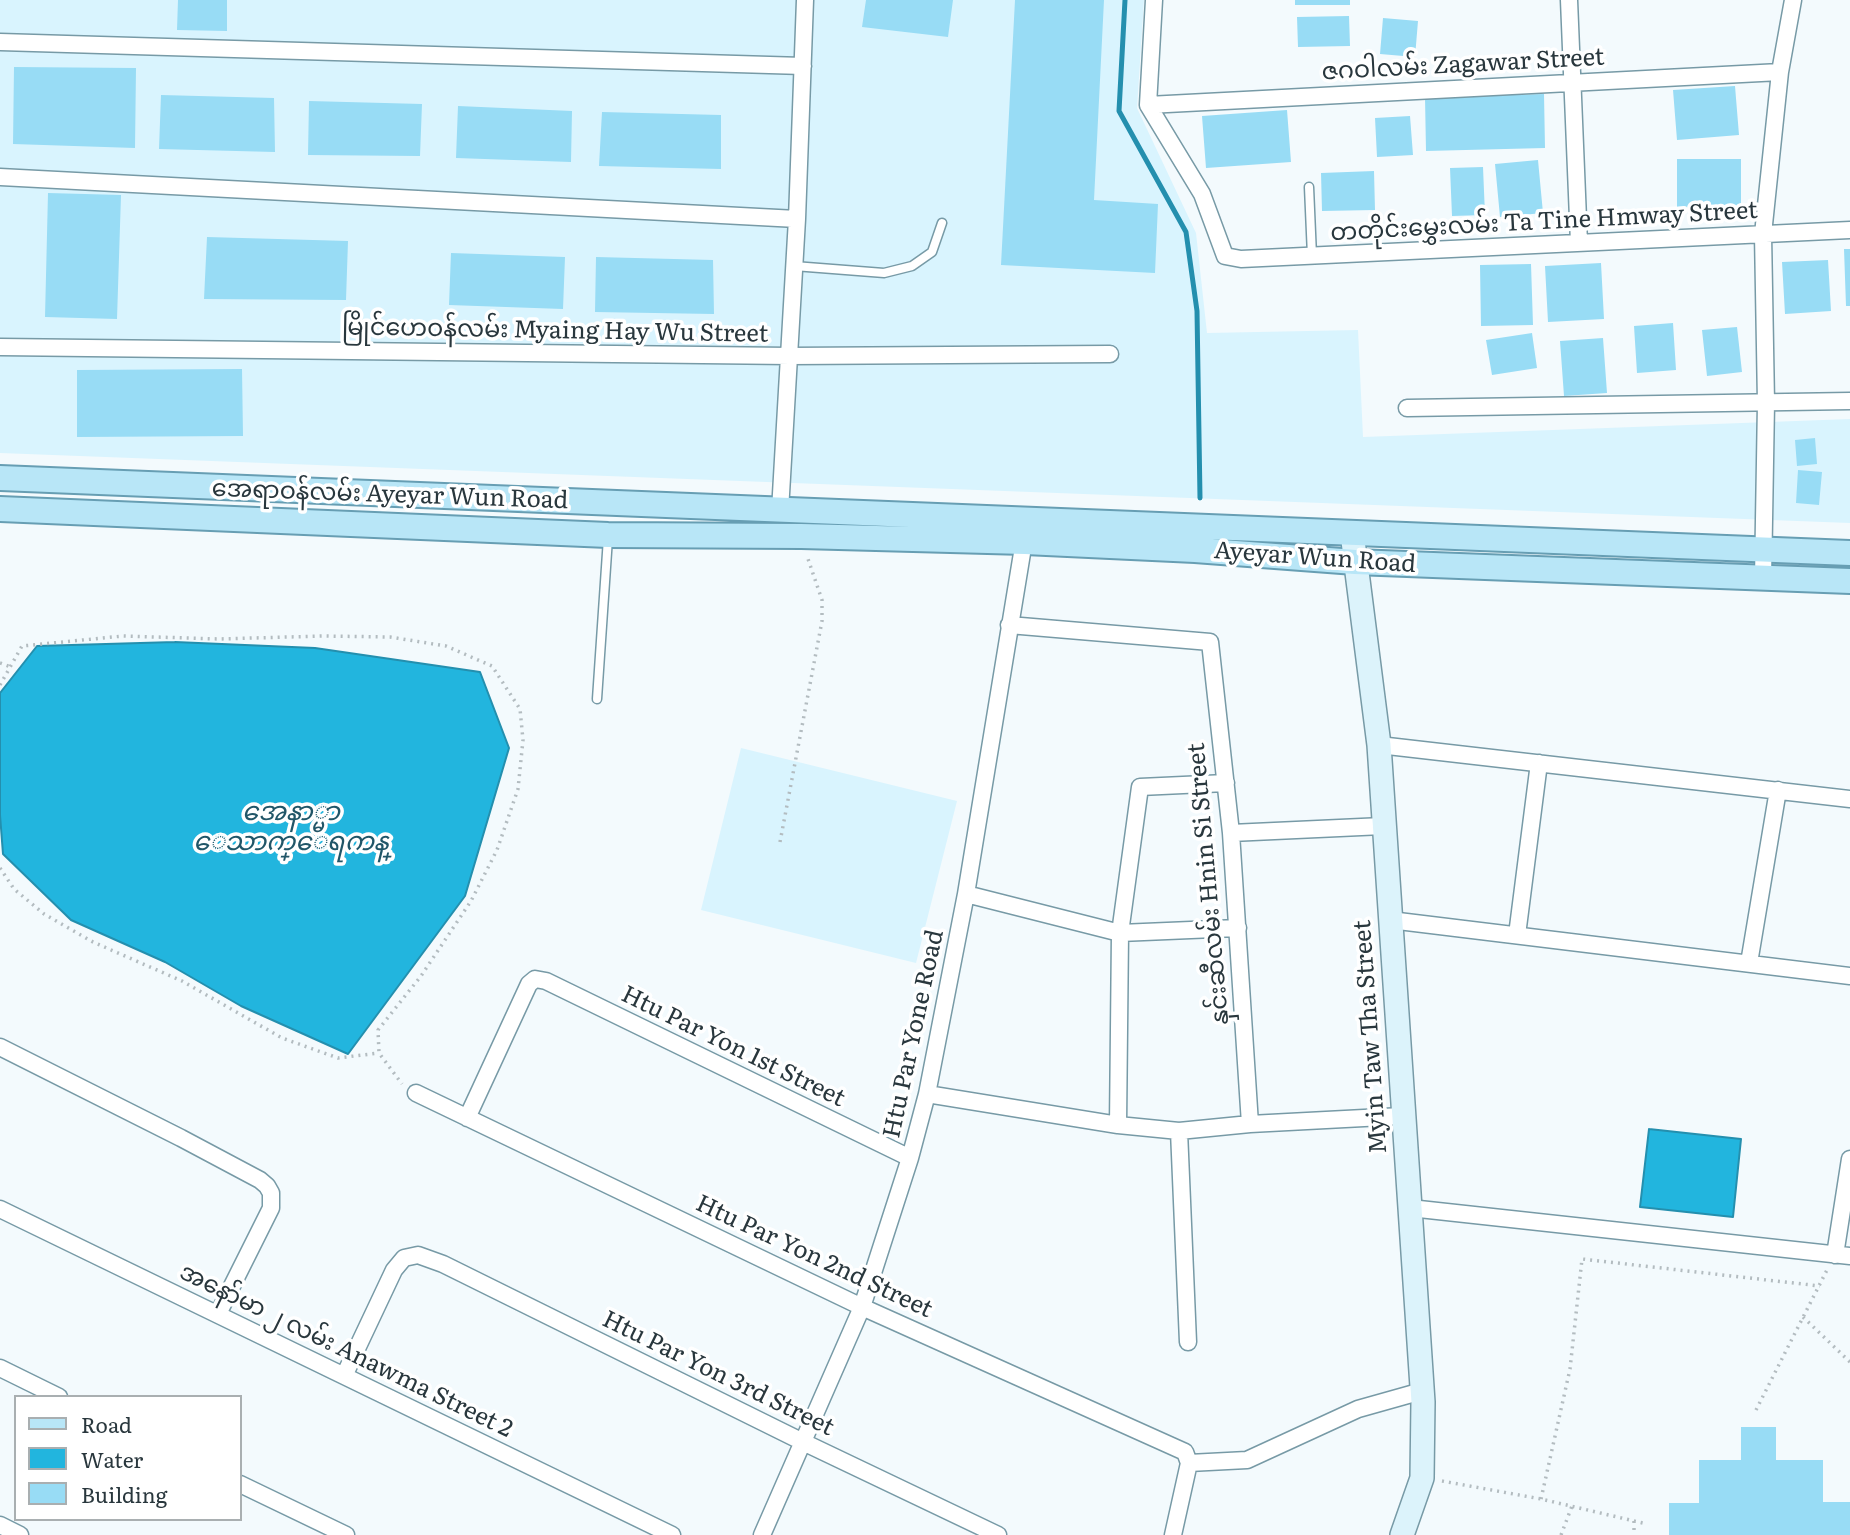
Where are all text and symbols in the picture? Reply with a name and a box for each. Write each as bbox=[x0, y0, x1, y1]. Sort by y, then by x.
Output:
street label: ဇဂဝါလမ်း Zagawar Street bbox=[1321, 43, 1605, 87]
street label: တတိုင်းမွှေးလမ်း Ta Tine Hmway Street bbox=[1330, 196, 1758, 248]
street label: မြိုင်ဟေဝန်လမ်း Myaing Hay Wu Street bbox=[342, 313, 768, 349]
street label: အေရာဝန်လမ်း Ayeyar Wun Road bbox=[211, 474, 569, 516]
street label: Ayeyar Wun Road bbox=[1213, 537, 1417, 579]
street label: နှင်းဆီလမ်း Hnin Si Street bbox=[1182, 742, 1236, 1026]
water label: အေနာ္မာ ေသာက္ေရကန္ bbox=[193, 796, 389, 858]
street label: Myin Taw Tha Street bbox=[1348, 919, 1394, 1155]
street label: Htu Par Yone Road bbox=[878, 927, 950, 1141]
street label: Htu Par Yon 1st Street bbox=[616, 980, 850, 1114]
street label: Htu Par Yon 2nd Street bbox=[691, 1189, 937, 1325]
street label: အနော်မာ ၂ လမ်း Anawma Street 2 bbox=[175, 1258, 517, 1444]
street label: Htu Par Yon 3rd Street bbox=[597, 1305, 839, 1443]
legend bbox=[14, 1395, 242, 1521]
text: Road bbox=[81, 1408, 132, 1439]
text: Water bbox=[81, 1443, 143, 1474]
text: Building bbox=[81, 1478, 167, 1509]

